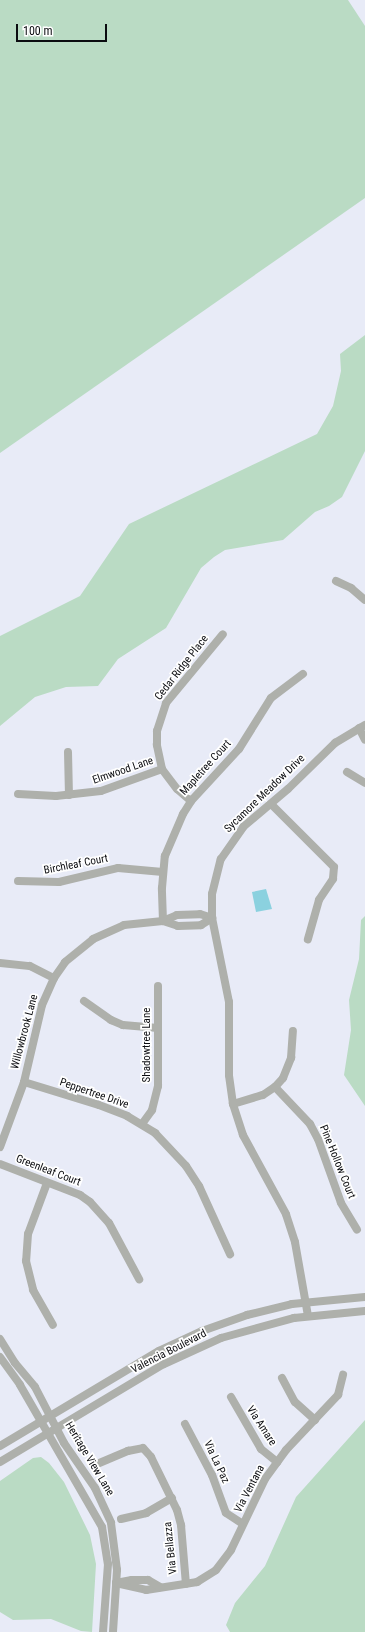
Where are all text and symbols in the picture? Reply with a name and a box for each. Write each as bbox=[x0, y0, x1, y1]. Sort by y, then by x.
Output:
scale bar bbox=[18, 16, 109, 42]
text: 100 m bbox=[23, 24, 53, 38]
street label: Cedar Ridge Place bbox=[152, 633, 212, 703]
street label: Mapletree Court bbox=[178, 738, 234, 798]
street label: Sycamore Meadow Drive bbox=[222, 752, 308, 836]
street label: Elmwood Lane bbox=[91, 754, 155, 788]
street label: Birchleaf Court bbox=[43, 852, 109, 878]
street label: Willowbrook Lane bbox=[9, 993, 41, 1071]
street label: Shadowtree Lane bbox=[140, 1008, 154, 1082]
street label: Peppertree Drive bbox=[58, 1076, 130, 1112]
street label: Pine Hollow Court bbox=[316, 1123, 358, 1201]
street label: Greenleaf Court bbox=[14, 1153, 82, 1189]
street label: Valencia Boulevard bbox=[129, 1327, 209, 1377]
street label: Via Amare bbox=[243, 1404, 279, 1448]
street label: Heritage View Lane bbox=[62, 1420, 116, 1498]
street label: Via La Paz bbox=[200, 1439, 232, 1485]
street label: Via Ventana bbox=[232, 1463, 268, 1515]
street label: Via Bellazza bbox=[162, 1521, 180, 1575]

